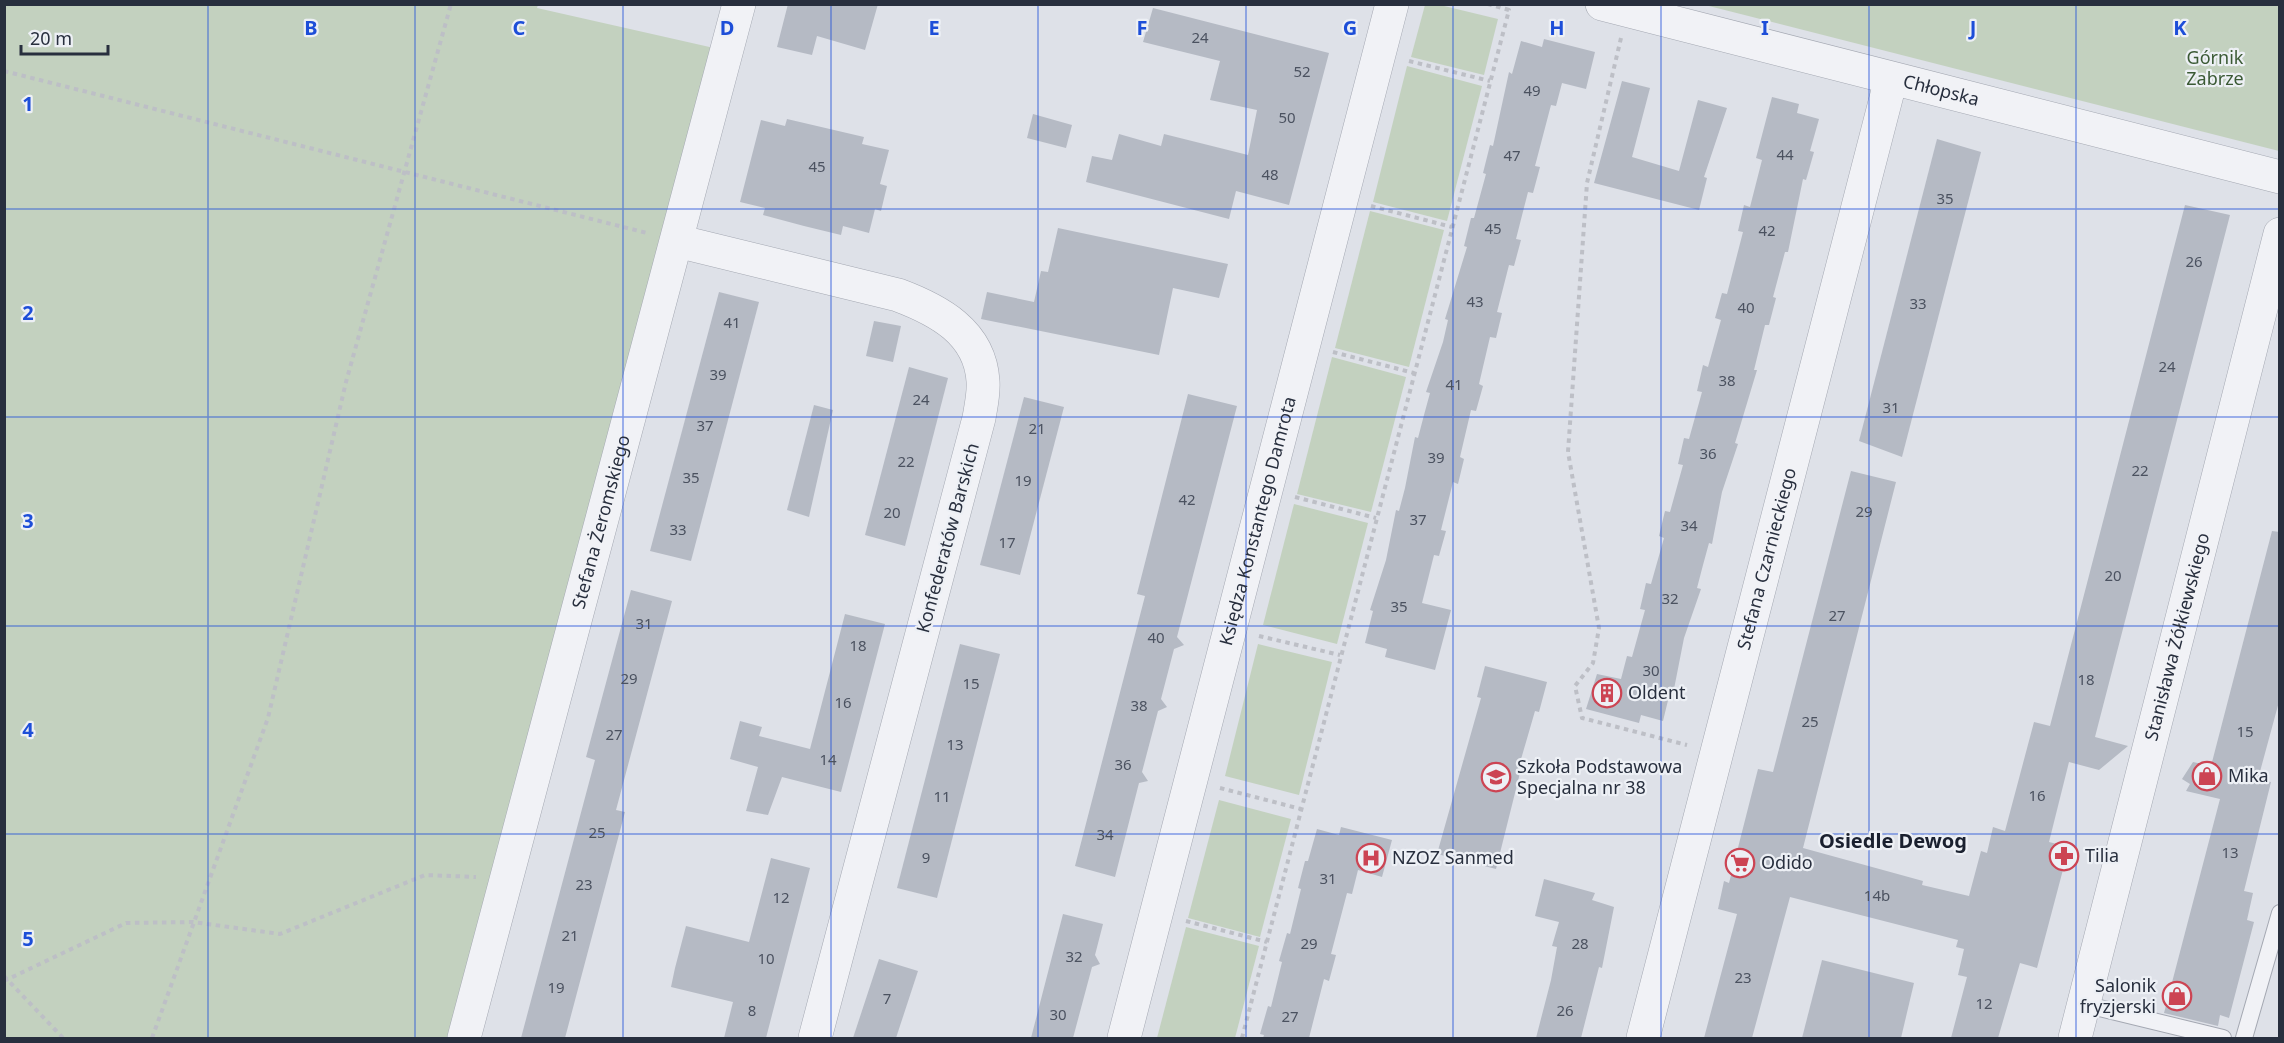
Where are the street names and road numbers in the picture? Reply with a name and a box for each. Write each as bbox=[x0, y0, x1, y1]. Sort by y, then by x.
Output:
street label: Chłopska bbox=[1901, 68, 1982, 111]
street label: Księdza Konstantego Damrota bbox=[1213, 394, 1301, 648]
street label: Stefana Żeromskiego bbox=[566, 432, 635, 611]
street label: Konfederatów Barskich bbox=[910, 440, 984, 635]
street label: Stefana Czarnieckiego bbox=[1731, 465, 1801, 652]
street label: Stanisława Żółkiewskiego bbox=[2138, 530, 2214, 743]

